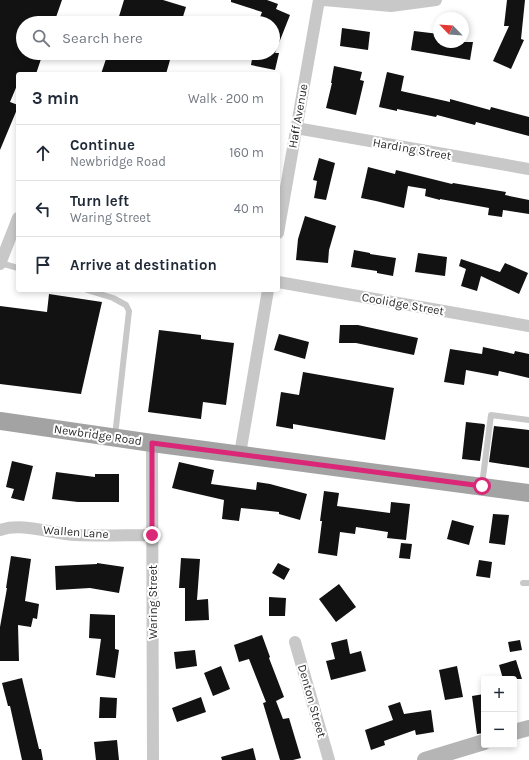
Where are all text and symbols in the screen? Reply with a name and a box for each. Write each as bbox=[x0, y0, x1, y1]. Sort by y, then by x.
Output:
north arrow bbox=[433, 12, 469, 48]
search box bbox=[16, 16, 280, 60]
icon: search bbox=[30, 27, 52, 49]
text: Search here bbox=[62, 29, 143, 47]
street label: Haff Avenue bbox=[285, 83, 311, 149]
text: 3 min bbox=[32, 88, 79, 108]
text: Walk · 200 m bbox=[188, 91, 264, 106]
street label: Harding Street bbox=[372, 135, 453, 163]
text: Continue bbox=[70, 136, 135, 154]
icon: ahead bbox=[32, 142, 54, 164]
text: 160 m bbox=[229, 145, 264, 160]
text: Newbridge Road bbox=[70, 154, 166, 169]
text: Turn left bbox=[70, 192, 129, 210]
icon: left bbox=[32, 198, 54, 220]
text: 40 m bbox=[234, 201, 264, 216]
text: Waring Street bbox=[70, 210, 151, 225]
icon: arrive bbox=[32, 254, 54, 276]
text: Arrive at destination bbox=[70, 256, 217, 274]
street label: Coolidge Street bbox=[361, 290, 446, 318]
street label: Newbridge Road bbox=[53, 422, 143, 448]
route start bbox=[473, 477, 491, 495]
street label: Wallen Lane bbox=[43, 523, 109, 541]
route end bbox=[143, 526, 161, 544]
street label: Waring Street bbox=[146, 564, 160, 639]
street label: Denton Street bbox=[295, 663, 329, 740]
map controls bbox=[481, 676, 517, 748]
button: + bbox=[481, 676, 517, 712]
button: − bbox=[481, 712, 517, 748]

